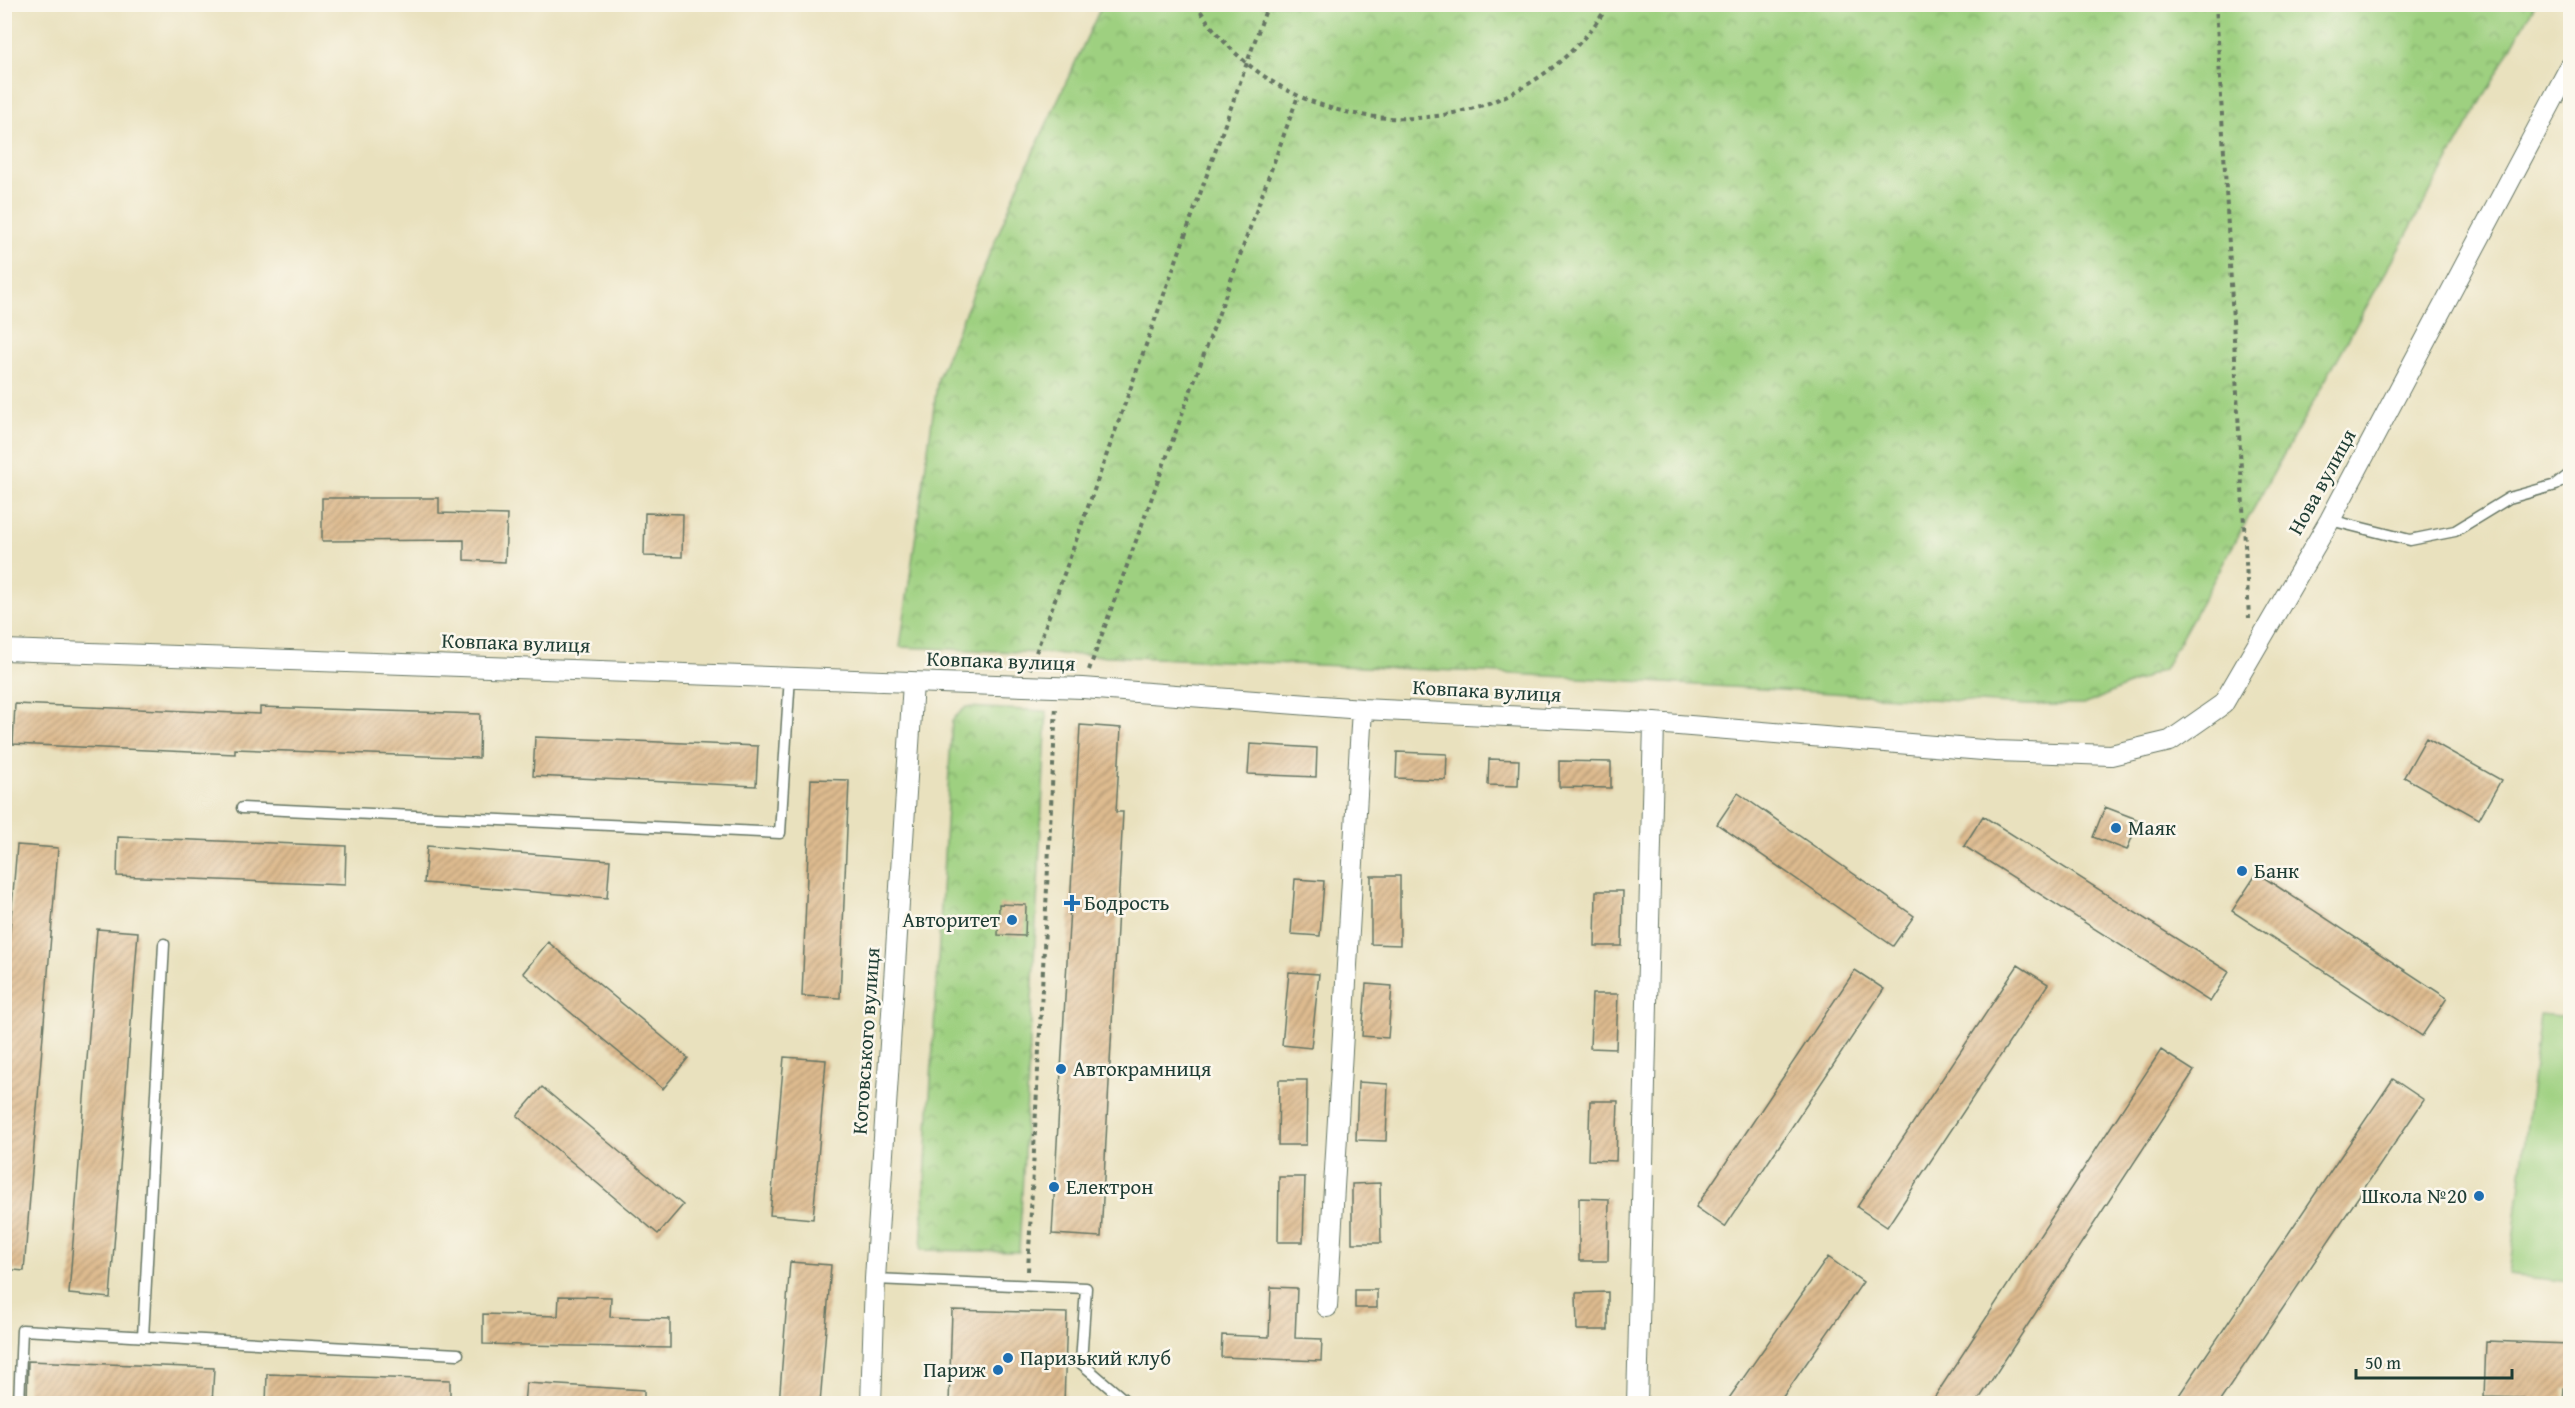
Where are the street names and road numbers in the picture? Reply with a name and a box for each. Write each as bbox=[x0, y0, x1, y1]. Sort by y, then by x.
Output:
street label: Нова вулиця bbox=[2280, 423, 2364, 540]
street label: Ковпака вулиця bbox=[441, 624, 591, 661]
street label: Ковпака вулиця bbox=[926, 642, 1076, 679]
street label: Ковпака вулиця bbox=[1412, 671, 1563, 710]
street label: Котовського вулиця bbox=[844, 946, 888, 1136]

